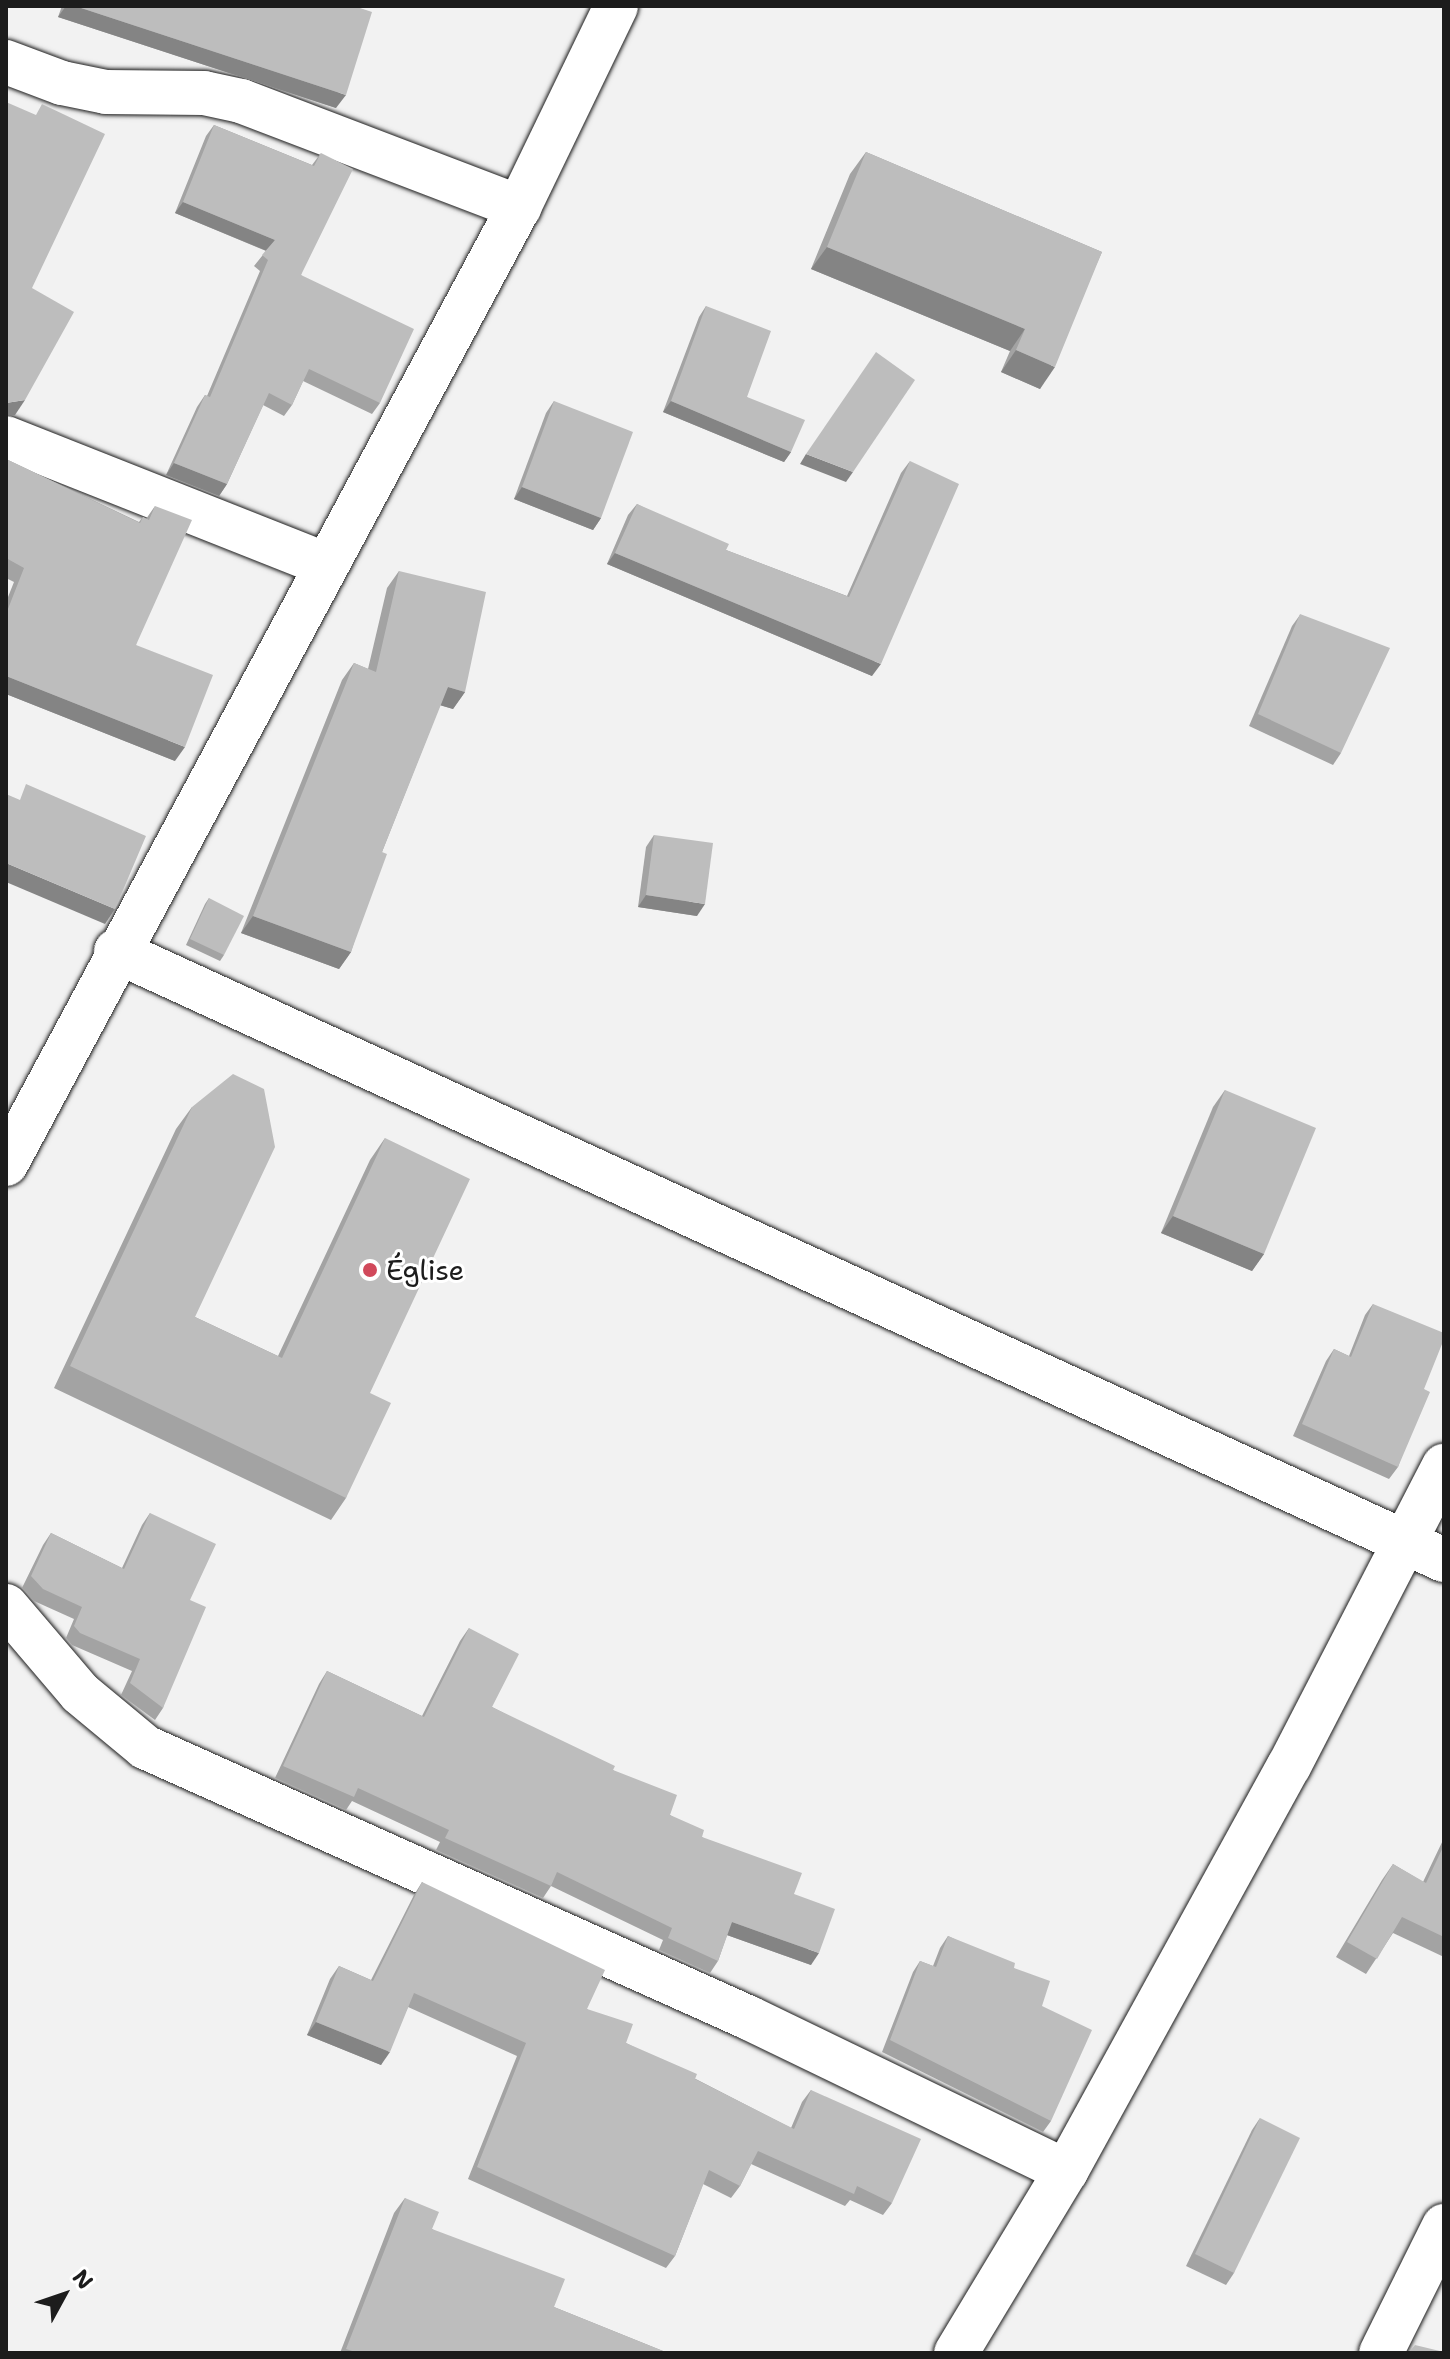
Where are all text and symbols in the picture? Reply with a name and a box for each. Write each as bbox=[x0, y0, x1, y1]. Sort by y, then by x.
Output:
place label: Église bbox=[386, 1253, 464, 1287]
marker: Église bbox=[361, 1261, 379, 1279]
north arrow bbox=[24, 2255, 104, 2335]
text: N bbox=[66, 2263, 99, 2295]

